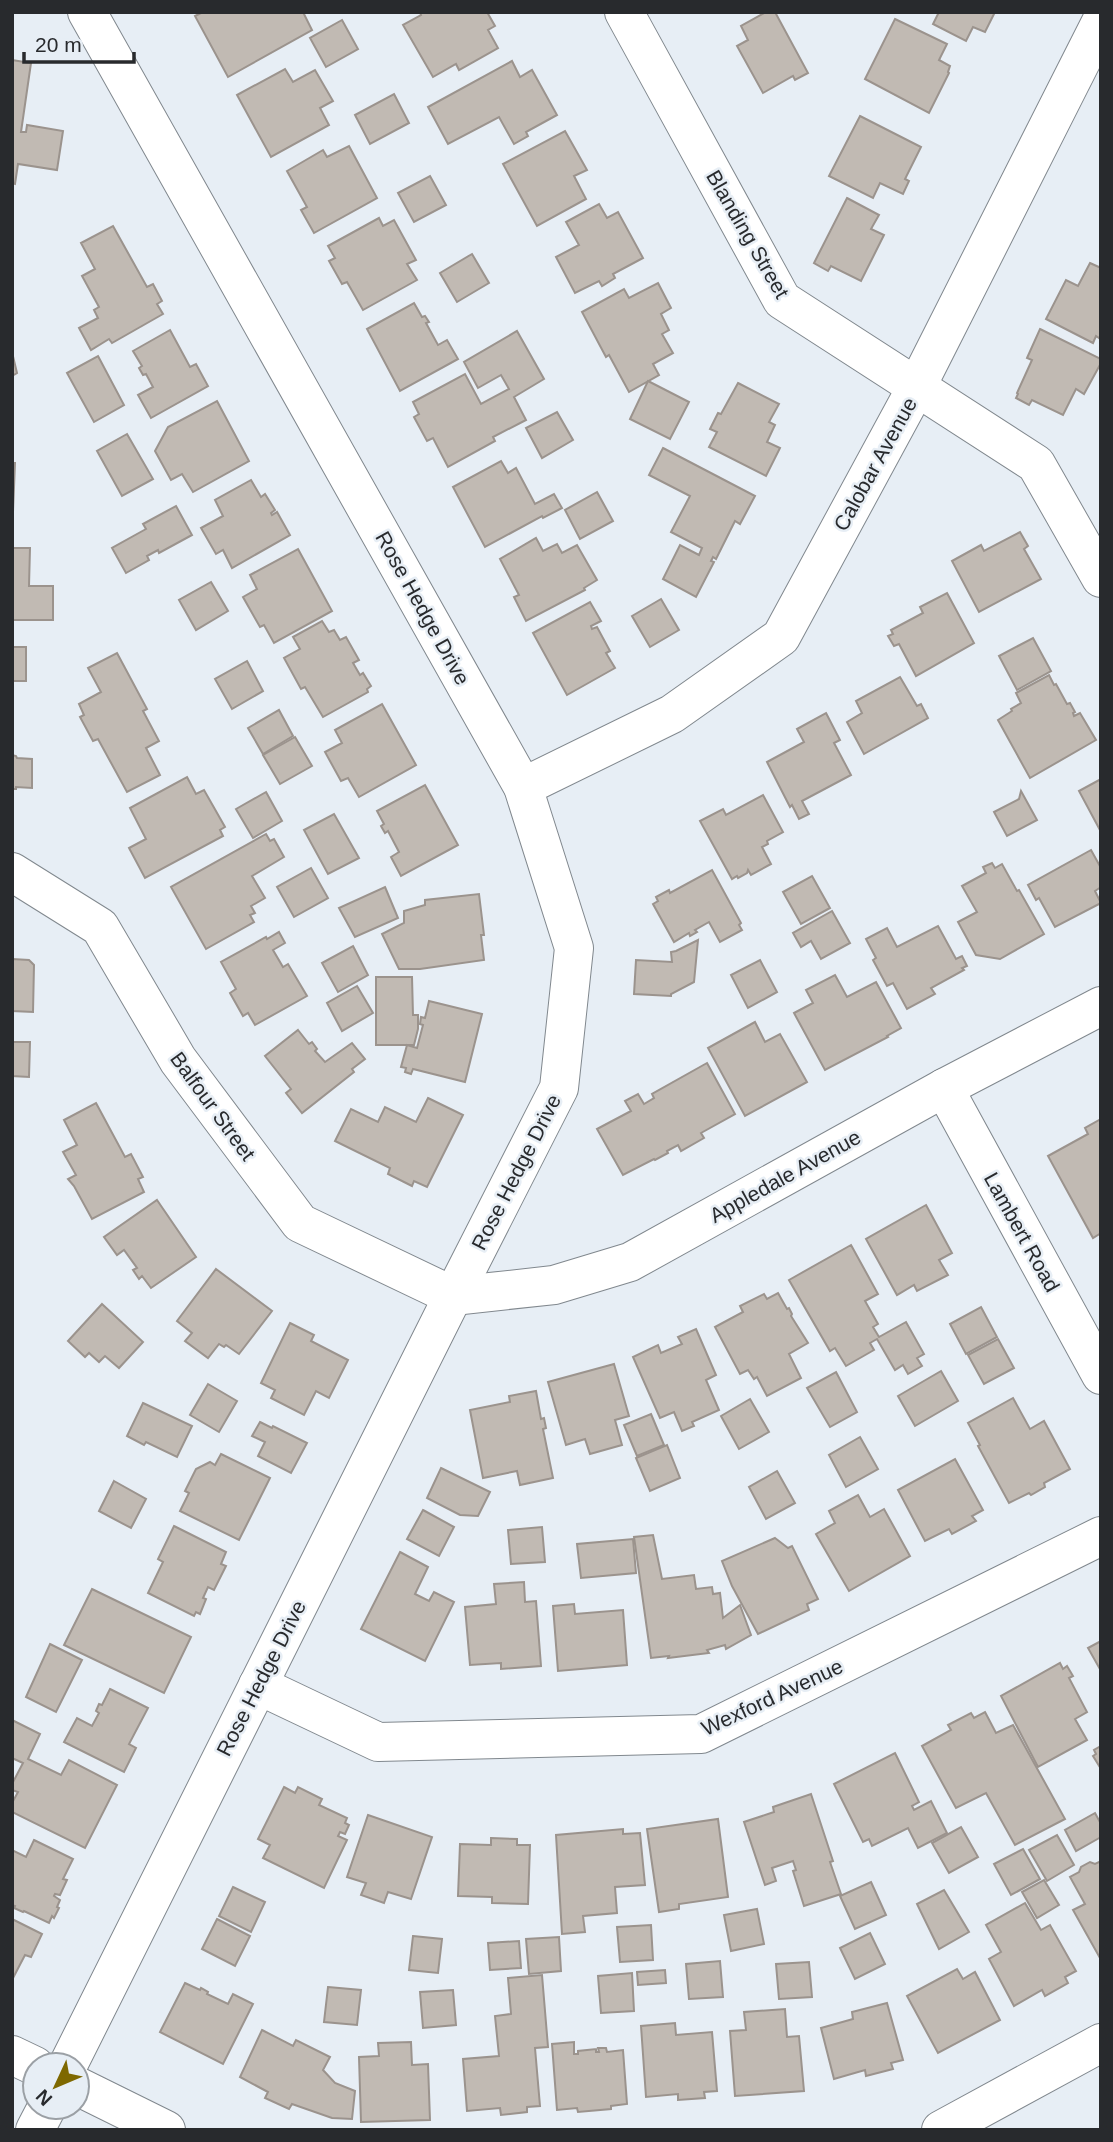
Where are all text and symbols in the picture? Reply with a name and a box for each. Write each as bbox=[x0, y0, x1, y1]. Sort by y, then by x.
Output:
scale bar bbox=[24, 21, 135, 65]
text: 20 m bbox=[35, 33, 82, 56]
street label: Blanding Street bbox=[702, 166, 794, 302]
street label: Calobar Avenue bbox=[829, 393, 921, 535]
street label: Rose Hedge Drive bbox=[371, 527, 475, 689]
street label: Balfour Street bbox=[166, 1047, 260, 1165]
street label: Rose Hedge Drive bbox=[467, 1090, 565, 1254]
street label: Appledale Avenue bbox=[706, 1125, 864, 1227]
street label: Lambert Road bbox=[980, 1168, 1064, 1296]
street label: Rose Hedge Drive bbox=[212, 1596, 310, 1760]
street label: Wexford Avenue bbox=[698, 1654, 846, 1740]
north arrow bbox=[21, 2051, 91, 2121]
text: N bbox=[32, 2085, 56, 2110]

